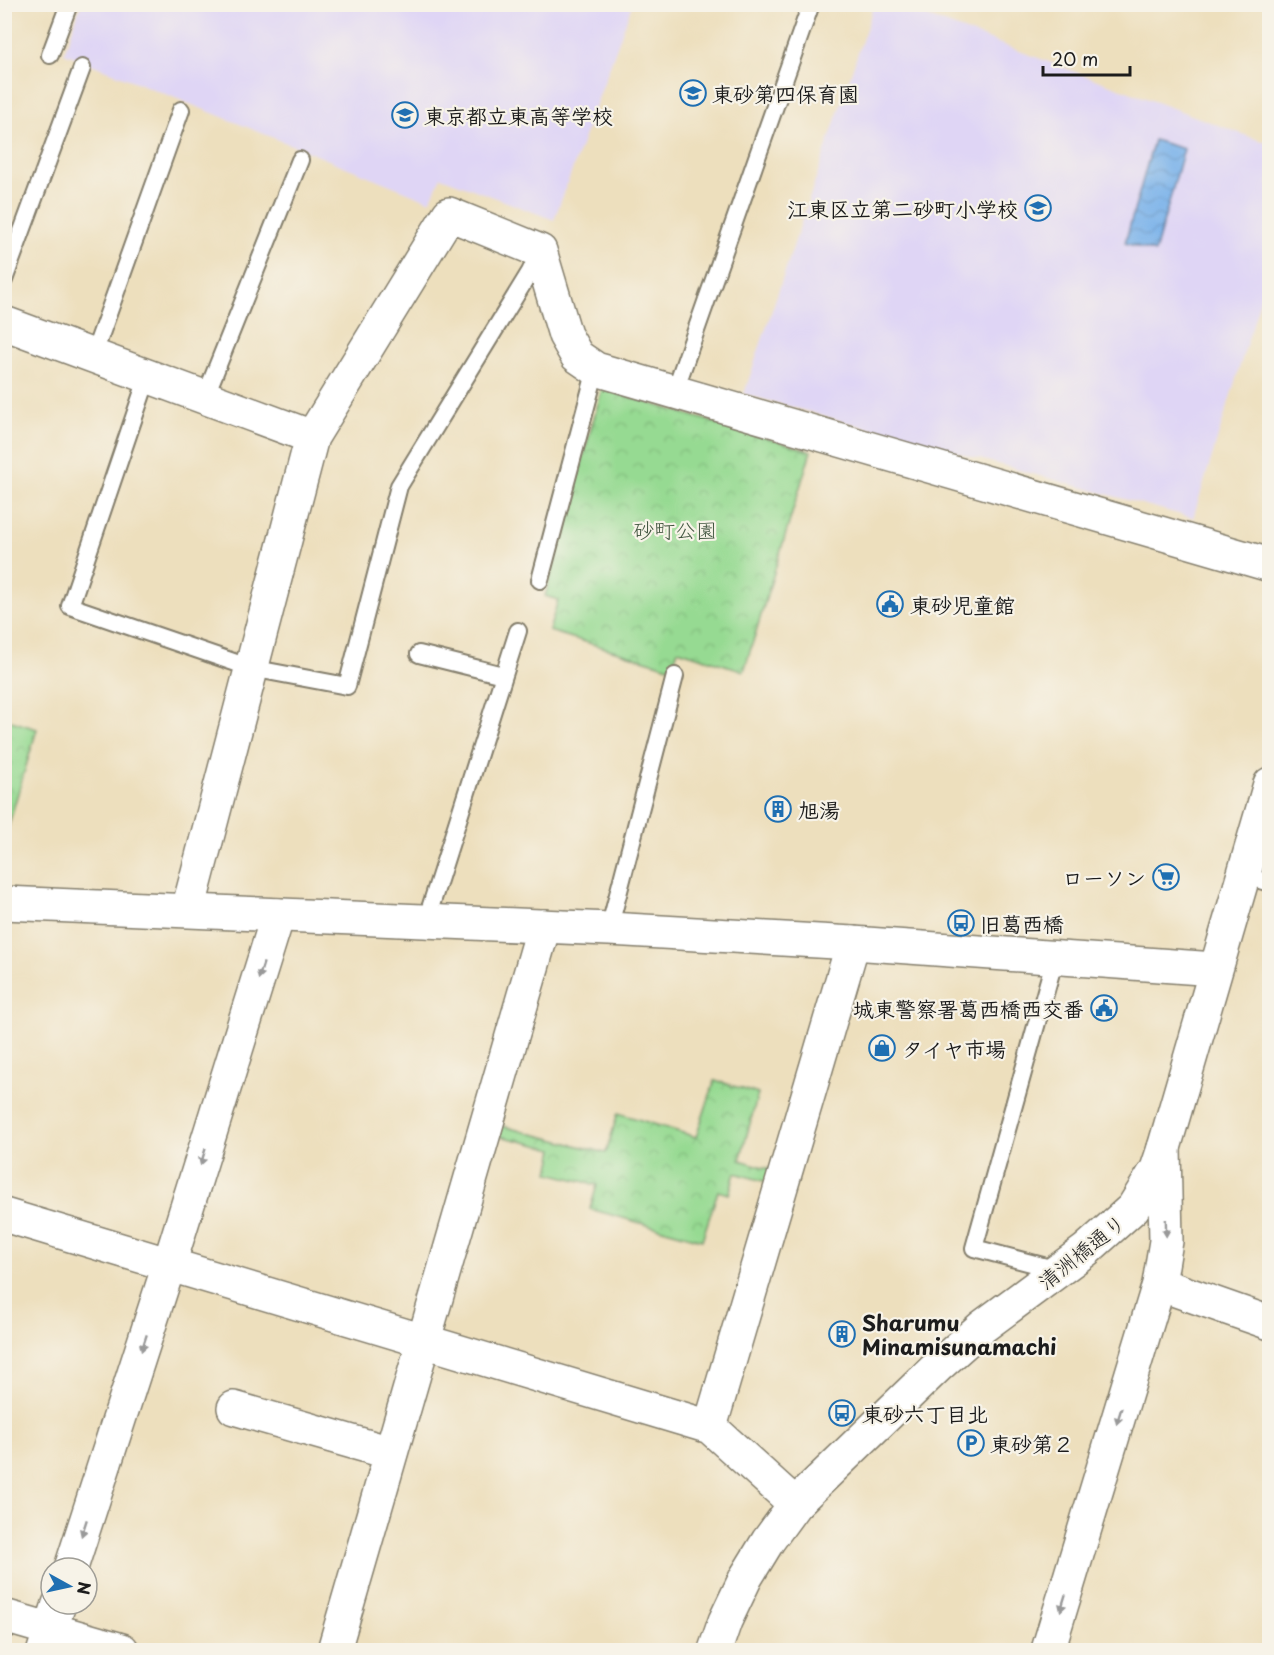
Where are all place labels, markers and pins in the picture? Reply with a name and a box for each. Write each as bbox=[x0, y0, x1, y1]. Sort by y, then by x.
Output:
place label: 東砂第四保育園 bbox=[712, 77, 859, 109]
school or university icon: 東砂第四保育園 bbox=[678, 78, 708, 108]
place label: 東京都立東高等学校 bbox=[424, 99, 613, 131]
school or university icon: 東京都立東高等学校 bbox=[390, 100, 420, 130]
place label: 江東区立第二砂町小学校 bbox=[787, 192, 1018, 224]
school or university icon: 江東区立第二砂町小学校 bbox=[1023, 193, 1053, 223]
place label: 東砂児童館 bbox=[910, 588, 1015, 620]
public building icon: 東砂児童館 bbox=[875, 589, 905, 619]
place label: 旭湯 bbox=[798, 793, 840, 825]
building icon: 旭湯 bbox=[763, 794, 793, 824]
place label: ローソン bbox=[1062, 861, 1146, 893]
supermarket icon: ローソン bbox=[1151, 862, 1181, 892]
place label: 旧葛西橋 bbox=[980, 907, 1064, 939]
bus stop icon: 旧葛西橋 bbox=[946, 908, 976, 938]
place label: 城東警察署葛西橋西交番 bbox=[853, 992, 1084, 1024]
public building icon: 城東警察署葛西橋西交番 bbox=[1089, 993, 1119, 1023]
place label: タイヤ市場 bbox=[902, 1032, 1006, 1064]
shop icon: タイヤ市場 bbox=[867, 1033, 897, 1063]
place label: Sharumu Minamisunamachi bbox=[862, 1306, 1057, 1362]
building icon: Sharumu Minamisunamachi bbox=[827, 1319, 857, 1349]
place label: 東砂六丁目北 bbox=[862, 1397, 988, 1429]
bus stop icon: 東砂六丁目北 bbox=[827, 1398, 857, 1428]
place label: 東砂第２ bbox=[990, 1427, 1074, 1459]
parking icon: 東砂第２ bbox=[956, 1428, 986, 1458]

